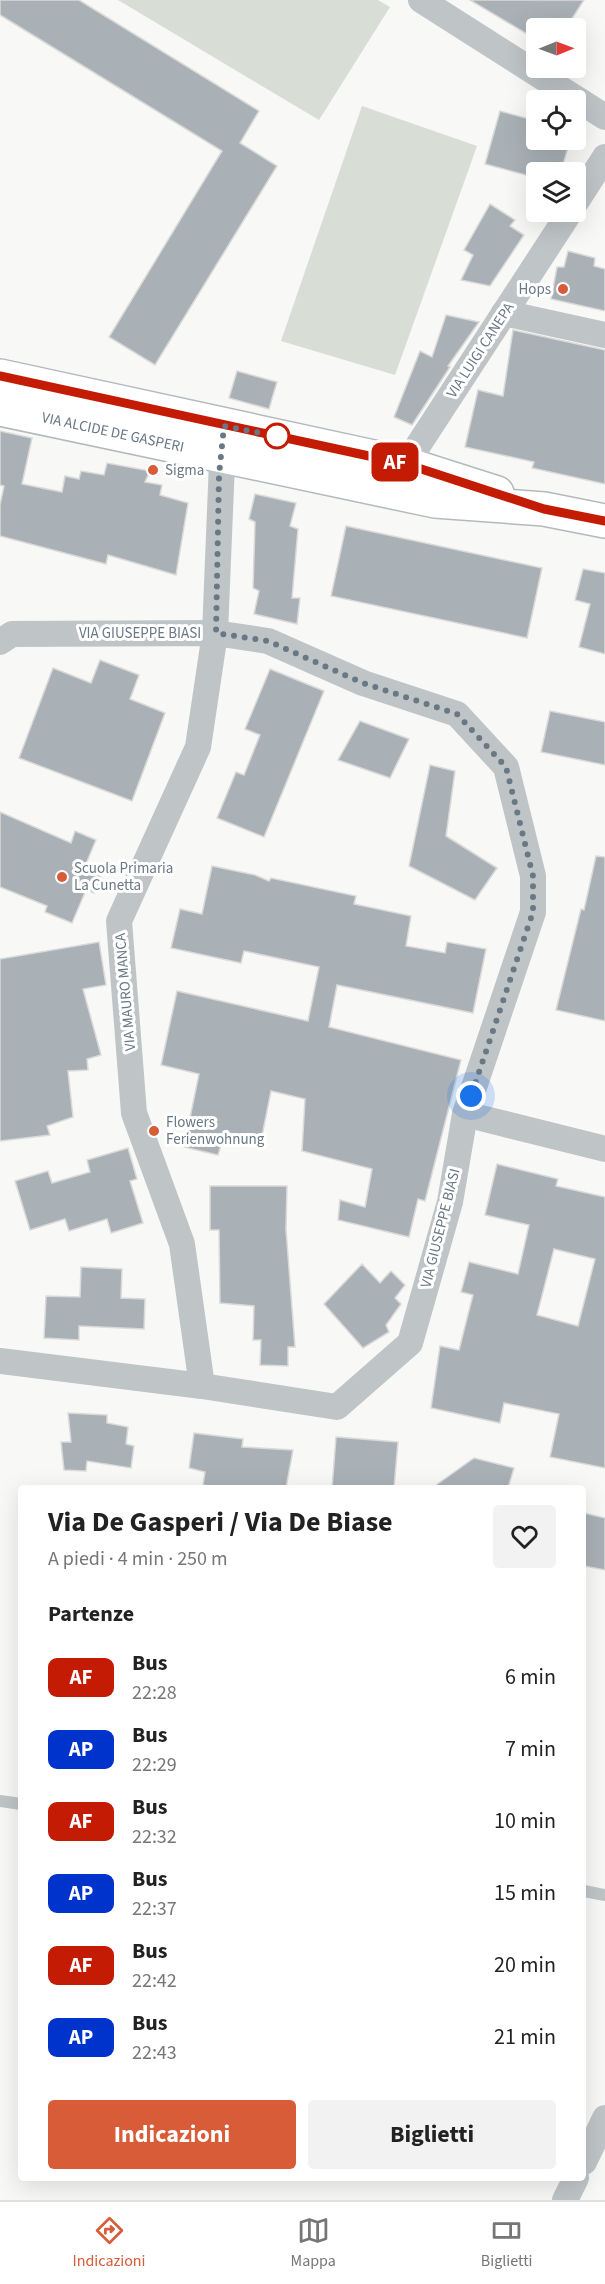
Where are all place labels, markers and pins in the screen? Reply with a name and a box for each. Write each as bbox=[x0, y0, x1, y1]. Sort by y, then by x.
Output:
place label: Hops bbox=[519, 279, 551, 300]
marker: Hops bbox=[556, 282, 570, 296]
unlabelled marker bbox=[264, 423, 290, 449]
place label: Sigma bbox=[165, 460, 204, 481]
marker: Sigma bbox=[146, 463, 160, 477]
place label: Scuola Primaria La Cunetta bbox=[74, 858, 173, 896]
marker: Scuola Primaria La Cunetta bbox=[55, 870, 69, 884]
place label: Flowers Ferienwohnung bbox=[166, 1112, 265, 1150]
marker: Flowers Ferienwohnung bbox=[147, 1124, 161, 1138]

